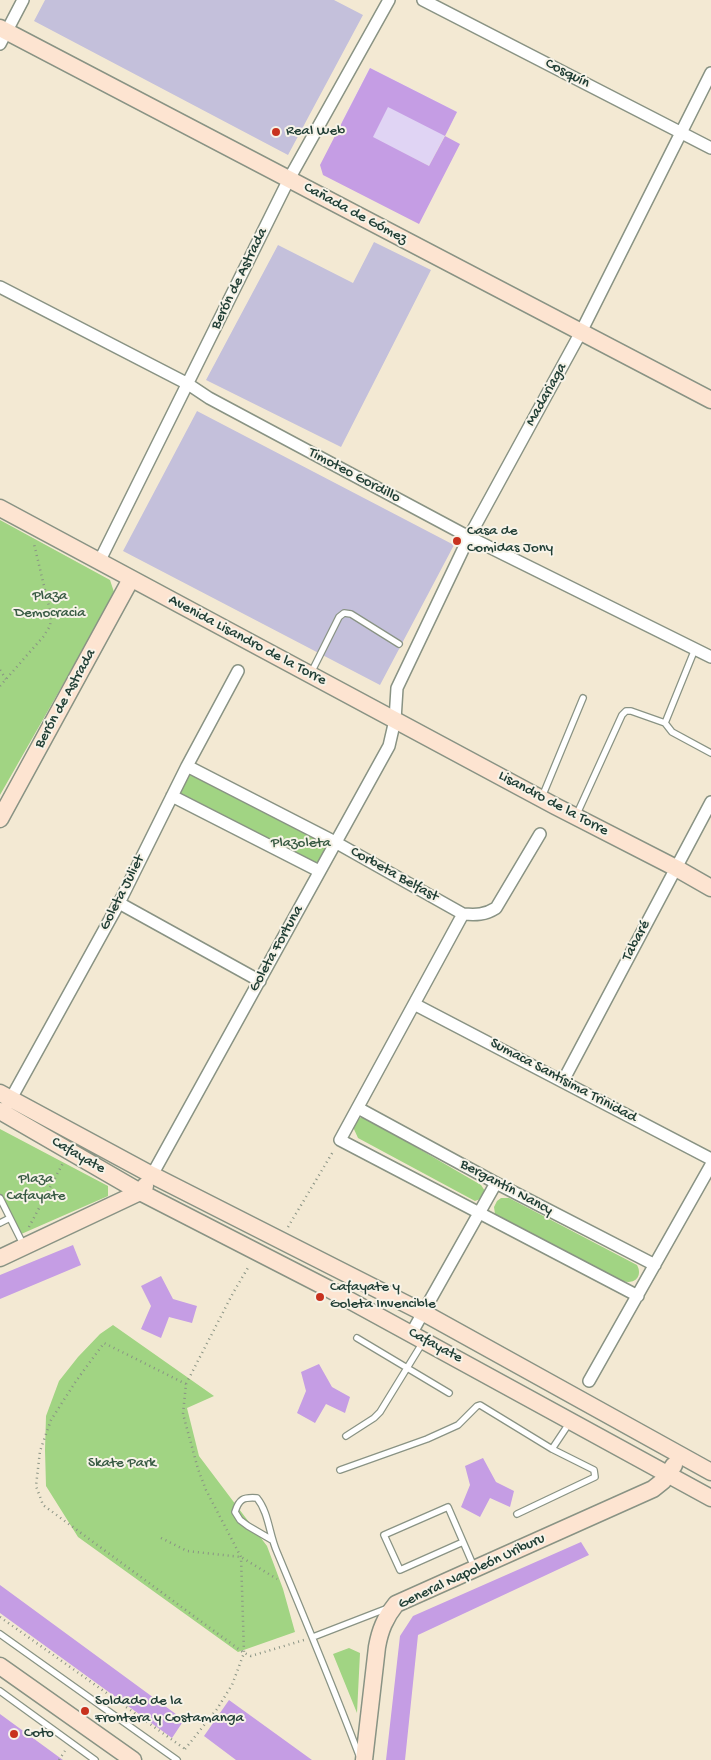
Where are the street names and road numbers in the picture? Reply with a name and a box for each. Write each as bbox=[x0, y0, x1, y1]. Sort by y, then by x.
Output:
street label: Cosquín bbox=[542, 55, 592, 93]
street label: Cañada de Gómez bbox=[300, 179, 410, 249]
street label: Berón de Astrada bbox=[208, 225, 272, 333]
street label: Madariaga bbox=[522, 360, 572, 430]
street label: Timoteo Gordillo bbox=[305, 444, 403, 508]
street label: Avenida Lisandro de la Torre bbox=[165, 592, 329, 690]
street label: Berón de Astrada bbox=[31, 646, 101, 752]
street label: Lisandro de la Torre bbox=[495, 767, 611, 841]
street label: Corbeta Belfast bbox=[347, 843, 441, 907]
street label: Goleta Juliet bbox=[96, 853, 150, 933]
street label: Goleta Fortuna bbox=[246, 903, 308, 995]
street label: Tabaré bbox=[619, 918, 655, 964]
street label: Sumaca Santísima Trinidad bbox=[487, 1035, 639, 1127]
street label: Cafayate bbox=[48, 1133, 108, 1179]
street label: Bergantín Nancy bbox=[457, 1156, 555, 1220]
street label: Cafayate bbox=[405, 1324, 465, 1368]
street label: General Napoleón Uriburu bbox=[396, 1530, 548, 1614]

